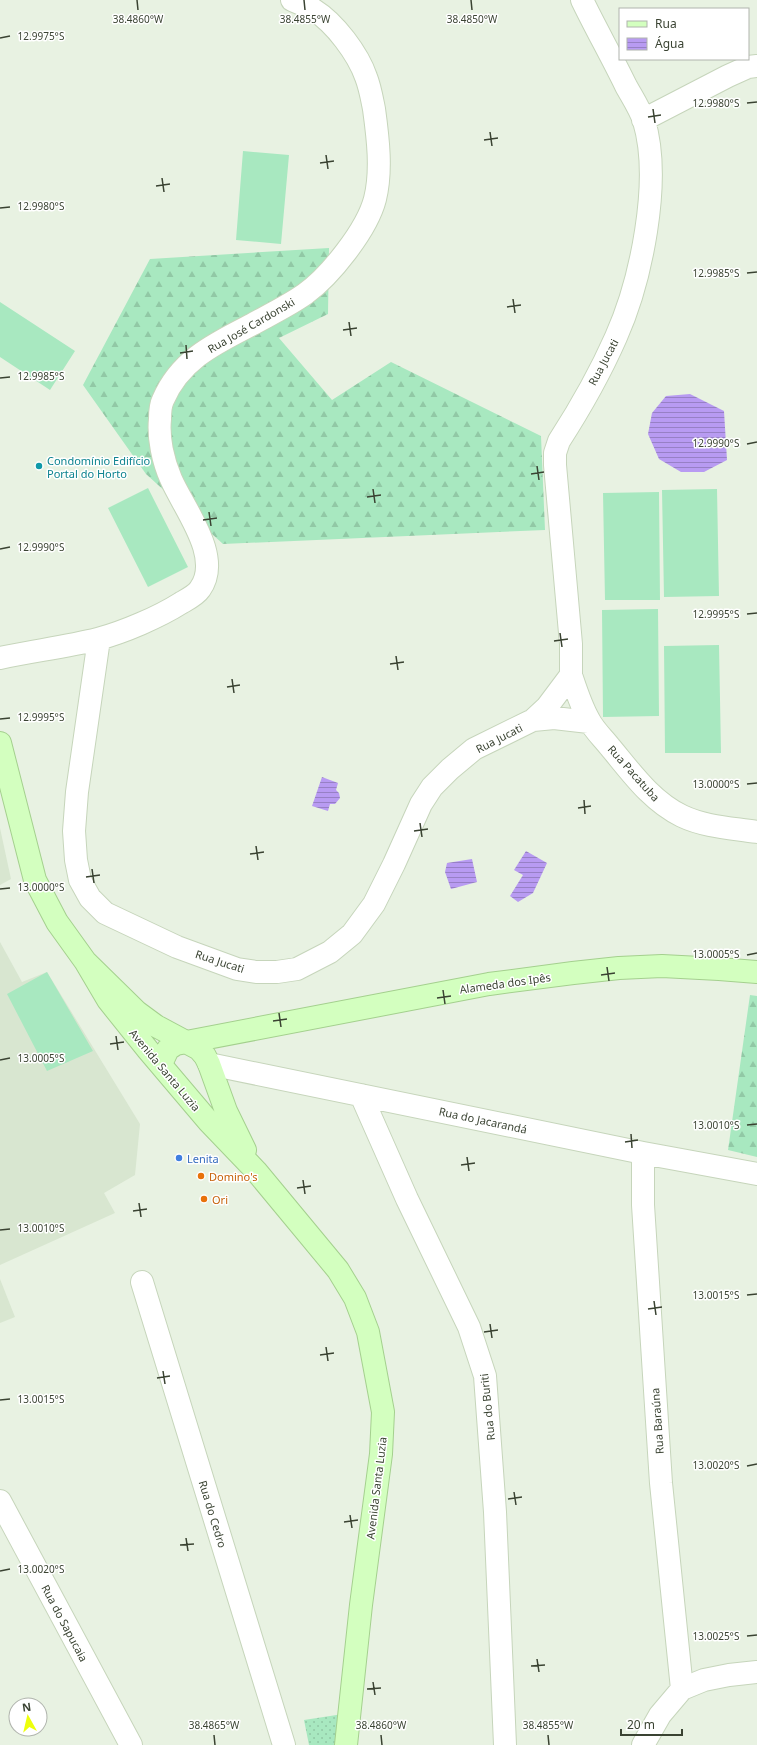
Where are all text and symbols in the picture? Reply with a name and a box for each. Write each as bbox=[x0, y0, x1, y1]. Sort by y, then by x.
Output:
legend bbox=[619, 8, 749, 60]
text: 38.4860°W bbox=[113, 12, 164, 26]
text: 38.4855°W bbox=[280, 12, 331, 26]
text: 38.4850°W bbox=[447, 12, 498, 26]
text: Rua bbox=[655, 15, 677, 32]
text: 12.9975°S bbox=[18, 29, 65, 43]
text: Água bbox=[655, 35, 684, 52]
text: 12.9980°S bbox=[693, 96, 740, 110]
text: 12.9980°S bbox=[18, 199, 65, 213]
text: 12.9985°S bbox=[693, 266, 740, 280]
street label: Rua José Cardonski bbox=[205, 294, 297, 356]
street label: Rua Jucati bbox=[584, 336, 622, 388]
text: 12.9985°S bbox=[18, 369, 65, 383]
text: 12.9990°S bbox=[693, 436, 740, 450]
place label: Condomínio Edifício Portal do Horto bbox=[47, 453, 151, 481]
marker: Condomínio Edifício Portal do Horto bbox=[34, 461, 44, 471]
text: 12.9990°S bbox=[18, 540, 65, 554]
text: 12.9995°S bbox=[693, 607, 740, 621]
text: 12.9995°S bbox=[18, 710, 65, 724]
street label: Rua Jucati bbox=[473, 720, 525, 756]
street label: Rua Pacatuba bbox=[605, 742, 663, 804]
text: 13.0000°S bbox=[693, 777, 740, 791]
text: 13.0000°S bbox=[18, 880, 65, 894]
street label: Rua Jucati bbox=[194, 946, 246, 976]
text: 13.0005°S bbox=[693, 947, 740, 961]
street label: Alameda dos Ipês bbox=[458, 969, 552, 997]
street label: Avenida Santa Luzia bbox=[126, 1026, 204, 1114]
text: 13.0005°S bbox=[18, 1051, 65, 1065]
street label: Rua do Jacarandá bbox=[438, 1103, 528, 1137]
text: 13.0010°S bbox=[693, 1118, 740, 1132]
place label: Lenita bbox=[187, 1151, 219, 1166]
marker: Lenita bbox=[174, 1153, 184, 1163]
place label: Domino's bbox=[209, 1169, 258, 1184]
marker: Domino's bbox=[196, 1171, 206, 1181]
place label: Ori bbox=[212, 1192, 228, 1207]
marker: Ori bbox=[199, 1194, 209, 1204]
text: 13.0010°S bbox=[18, 1221, 65, 1235]
text: 13.0015°S bbox=[693, 1288, 740, 1302]
street label: Rua do Buriti bbox=[476, 1373, 498, 1441]
street label: Rua Baraúna bbox=[647, 1387, 667, 1455]
text: 13.0015°S bbox=[18, 1392, 65, 1406]
street label: Avenida Santa Luzia bbox=[362, 1436, 390, 1540]
text: 13.0020°S bbox=[693, 1458, 740, 1472]
street label: Rua do Cedro bbox=[196, 1478, 230, 1550]
text: 13.0020°S bbox=[18, 1562, 65, 1576]
street label: Rua do Sapucaia bbox=[38, 1582, 92, 1664]
text: 13.0025°S bbox=[693, 1629, 740, 1643]
north arrow bbox=[8, 1697, 48, 1737]
text: N bbox=[21, 1699, 32, 1715]
scale bar bbox=[621, 1711, 682, 1737]
text: 20 m bbox=[627, 1716, 655, 1733]
text: 38.4865°W bbox=[189, 1718, 240, 1732]
text: 38.4860°W bbox=[356, 1718, 407, 1732]
text: 38.4855°W bbox=[523, 1718, 574, 1732]

